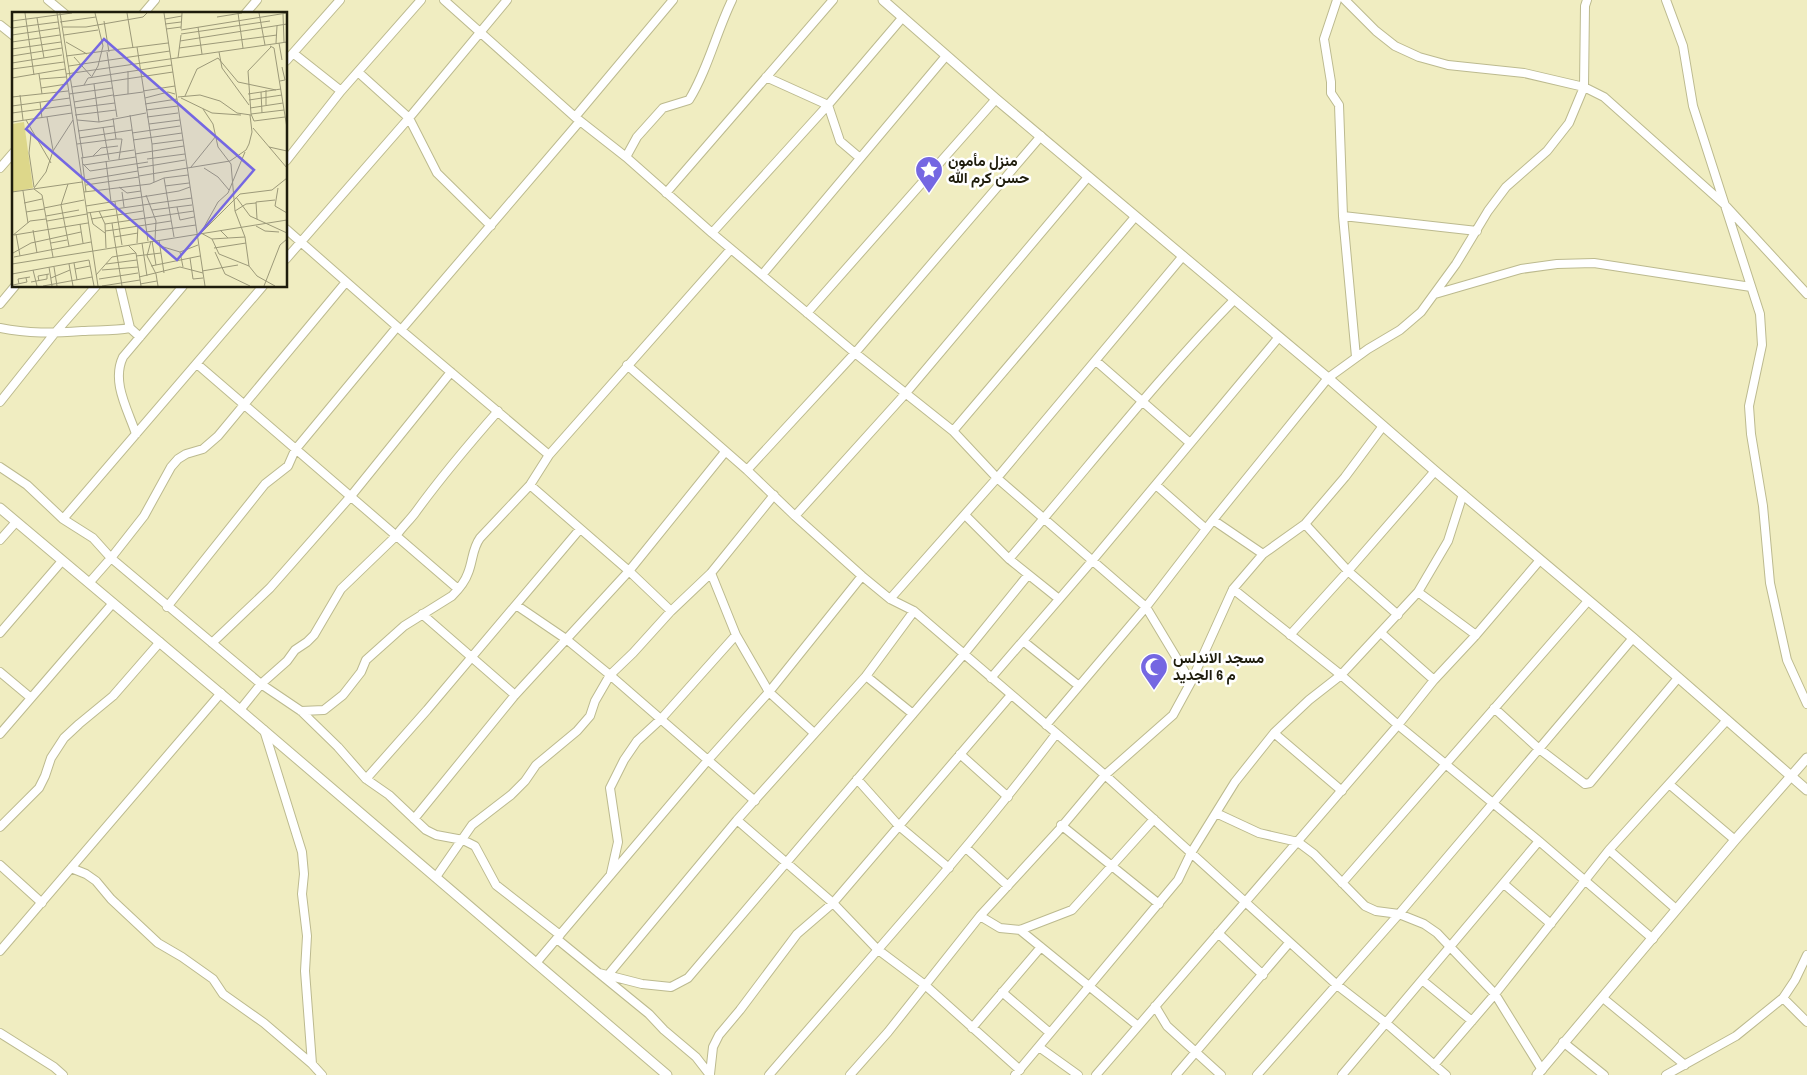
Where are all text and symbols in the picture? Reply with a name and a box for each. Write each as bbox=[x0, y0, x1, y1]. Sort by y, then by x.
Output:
inset map bbox=[12, 12, 288, 288]
place label: منزل مأمون حسن كرم الله bbox=[948, 150, 1029, 188]
place icon: منزل مأمون حسن كرم الله bbox=[914, 155, 944, 194]
place label: مسجد الاندلس م 6 الجديد bbox=[1173, 647, 1264, 685]
mosque icon: مسجد الاندلس م 6 الجديد bbox=[1139, 652, 1169, 691]

